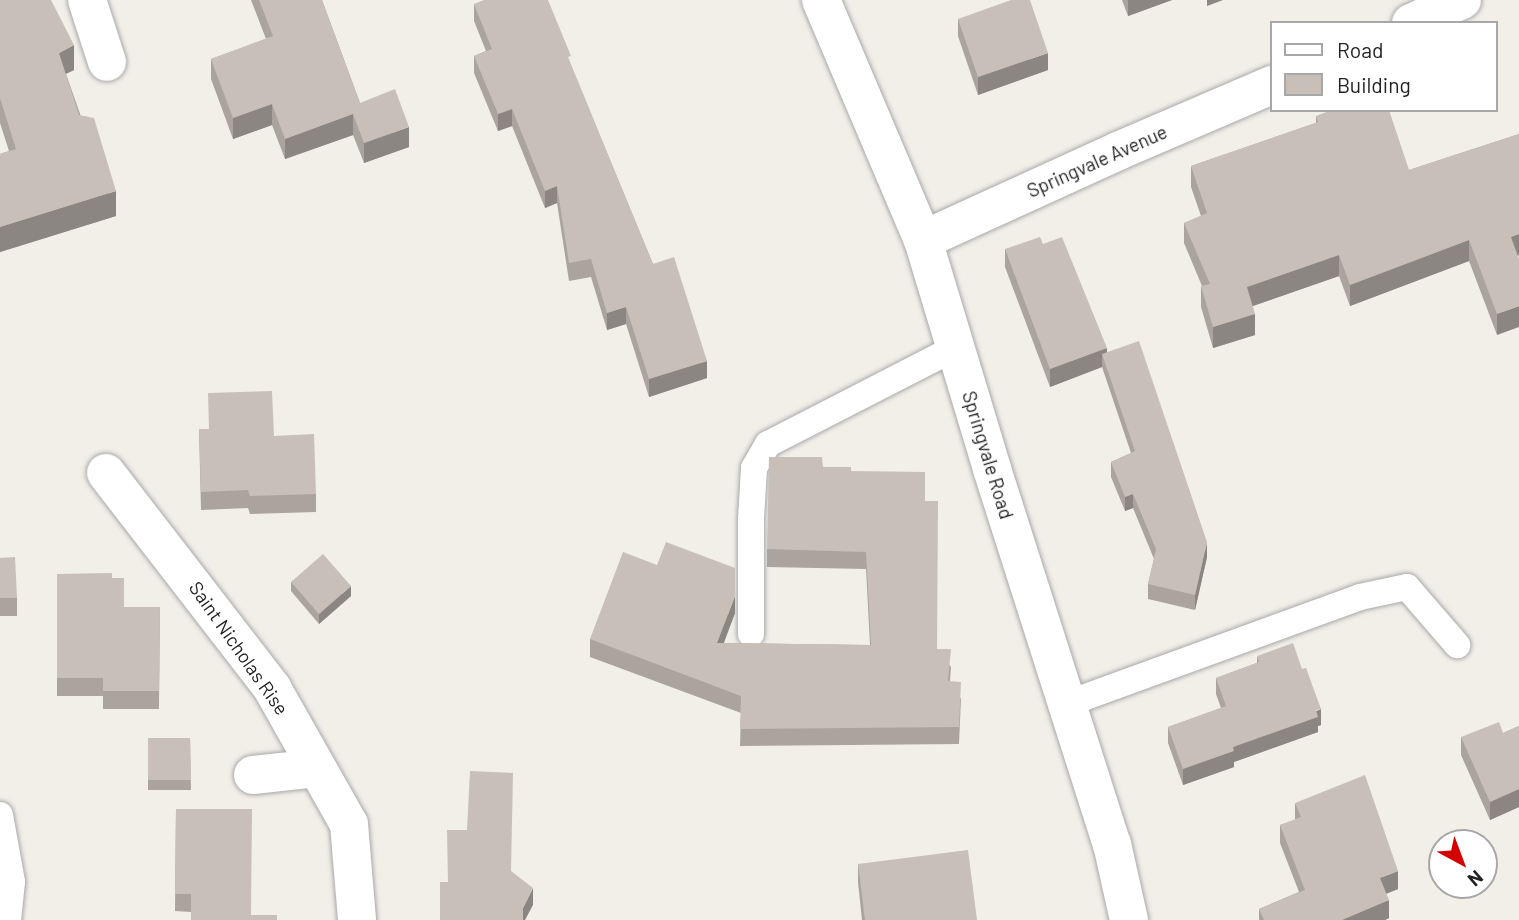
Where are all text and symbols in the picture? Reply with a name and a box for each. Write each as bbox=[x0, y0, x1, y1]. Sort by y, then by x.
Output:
legend bbox=[1270, 21, 1498, 112]
text: Road bbox=[1337, 37, 1383, 62]
text: Building bbox=[1337, 72, 1411, 97]
street label: Springvale Avenue bbox=[1023, 120, 1171, 202]
street label: Springvale Road bbox=[958, 388, 1018, 522]
street label: Saint Nicholas Rise bbox=[185, 577, 293, 719]
north arrow bbox=[1428, 829, 1498, 899]
text: N bbox=[1463, 866, 1488, 892]

